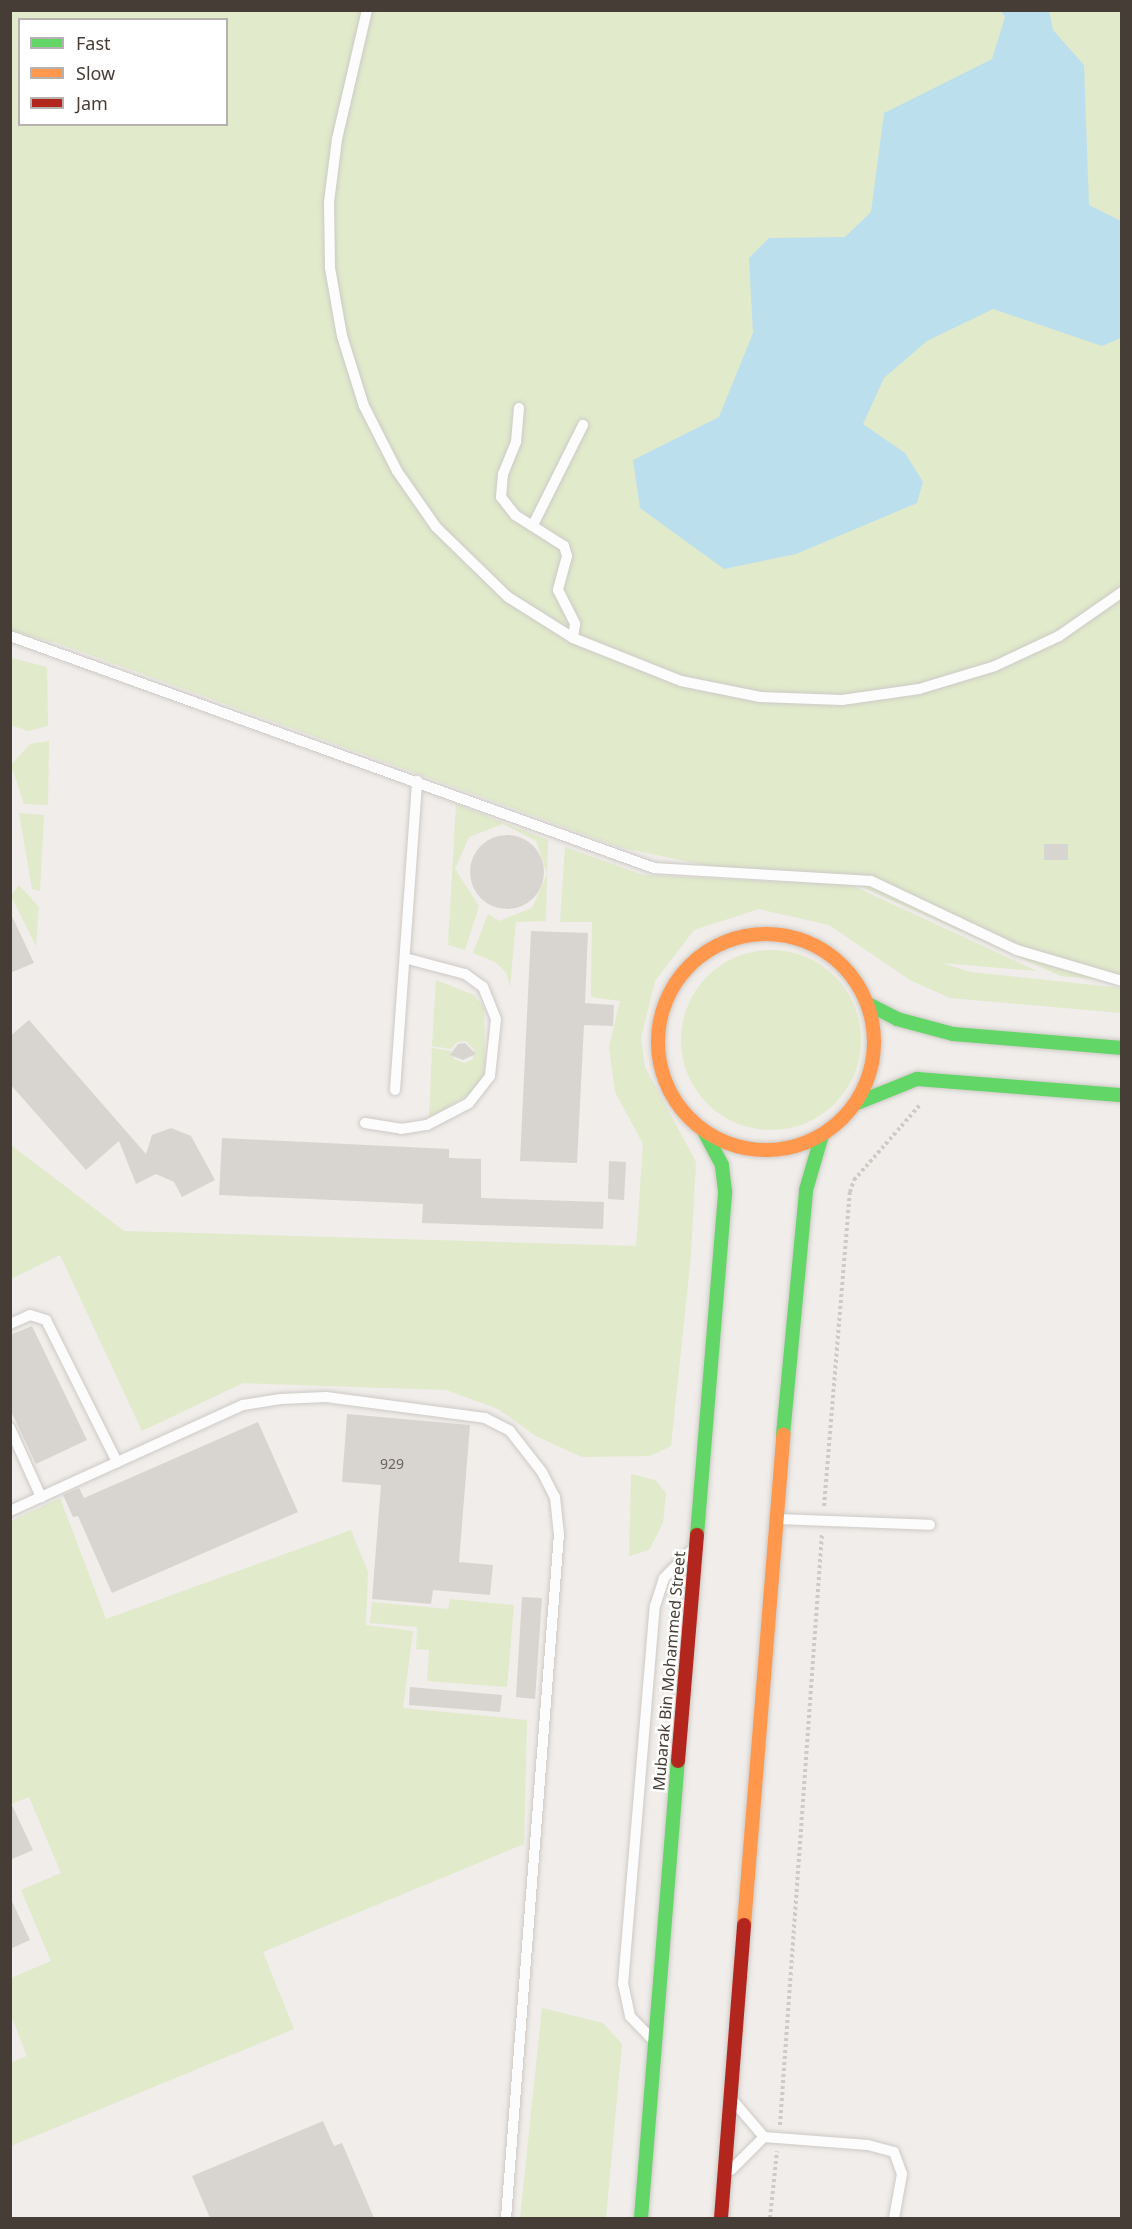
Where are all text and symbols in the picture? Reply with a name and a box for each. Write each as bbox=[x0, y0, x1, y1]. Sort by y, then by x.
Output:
legend bbox=[18, 18, 228, 126]
text: Fast bbox=[76, 31, 111, 55]
text: Slow bbox=[76, 61, 115, 85]
text: Jam bbox=[76, 91, 108, 115]
house number: 929 bbox=[380, 1456, 404, 1472]
street label: Mubarak Bin Mohammed Street bbox=[649, 1550, 689, 1792]

